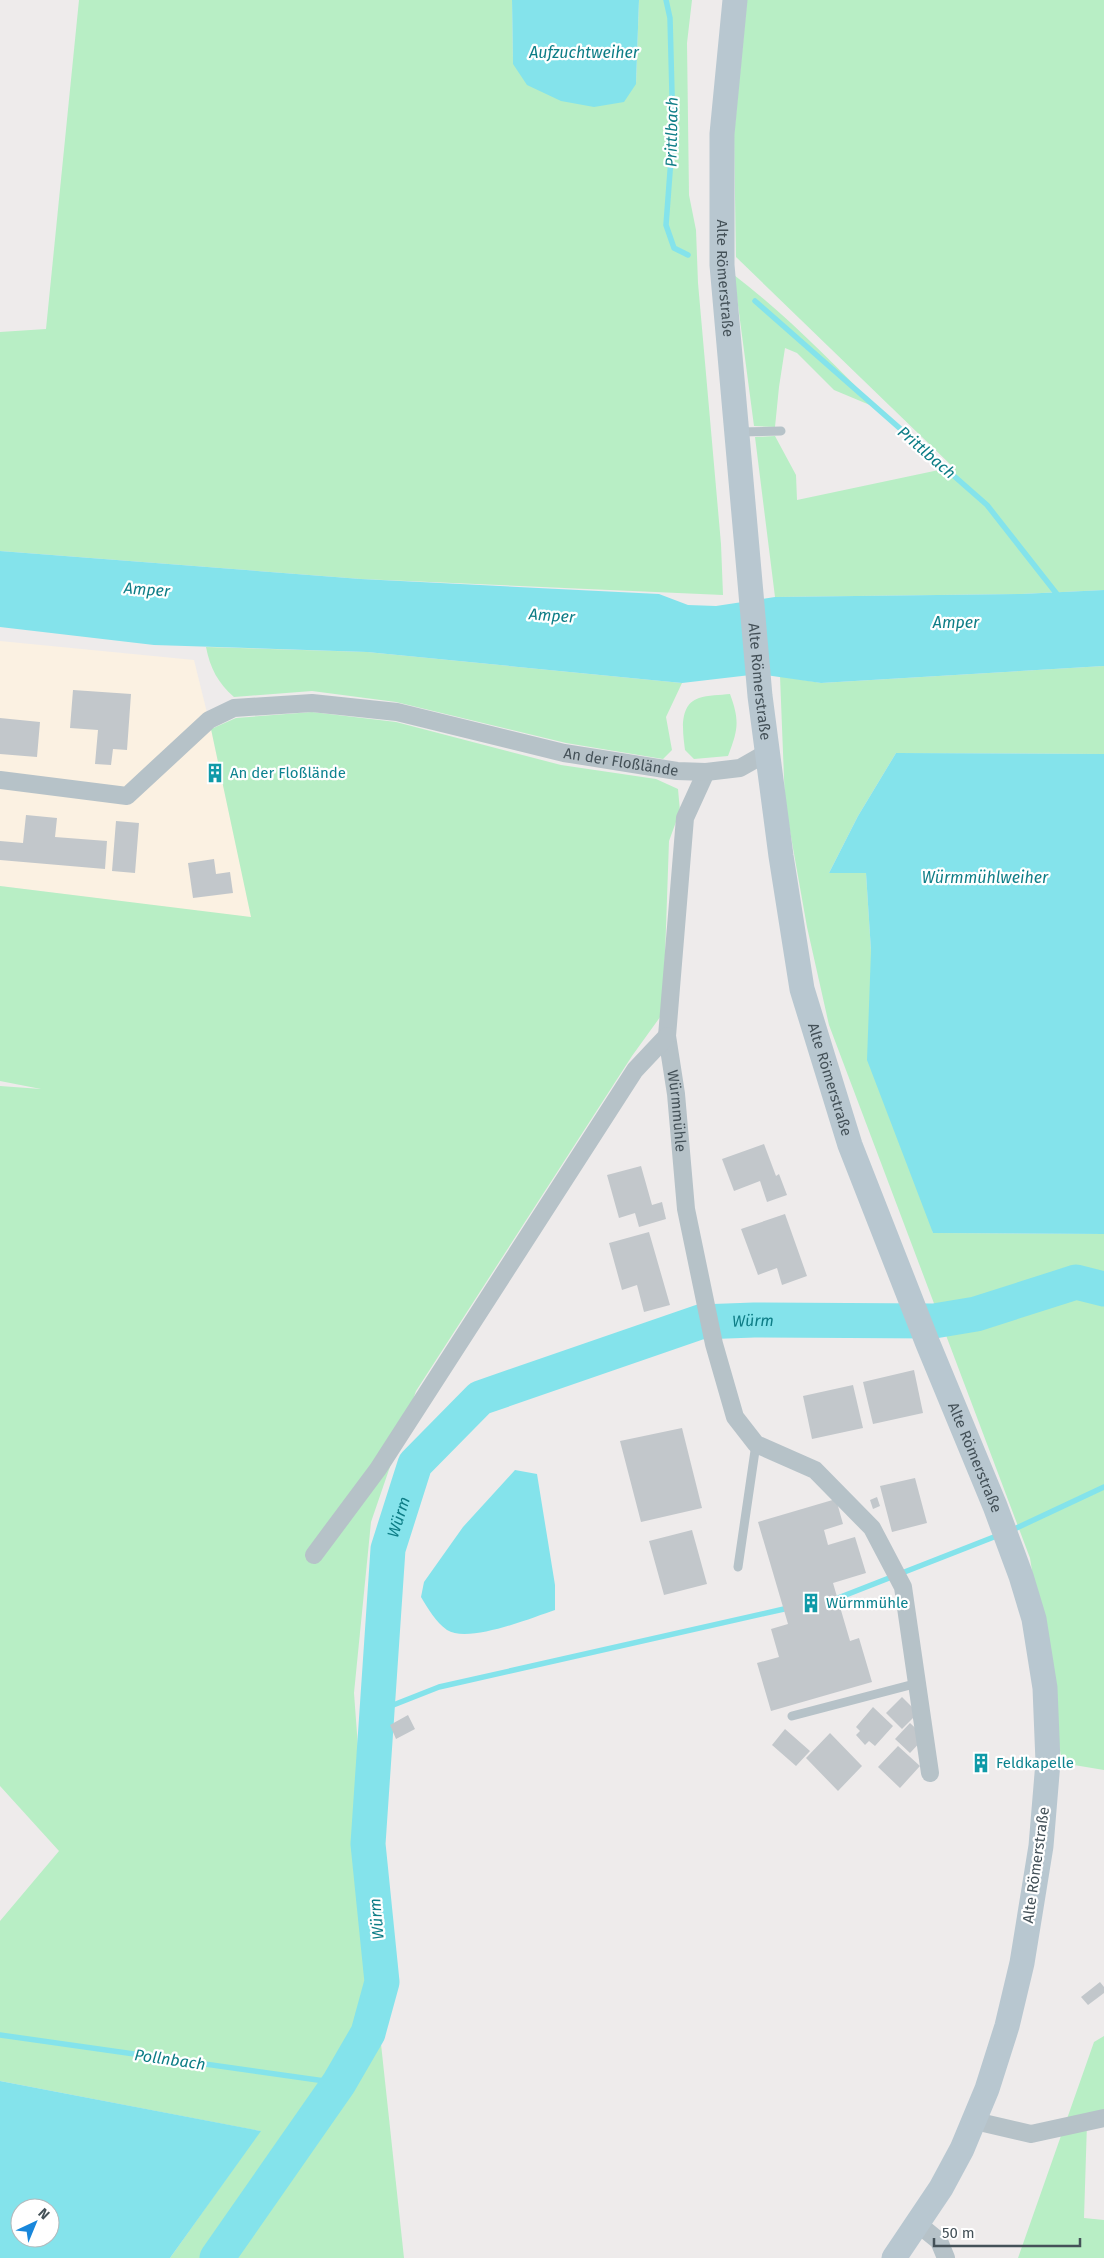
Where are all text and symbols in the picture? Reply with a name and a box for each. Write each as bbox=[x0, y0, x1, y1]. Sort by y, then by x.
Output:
water label: Aufzuchtweiher bbox=[528, 43, 640, 62]
water label: Prittlbach bbox=[661, 97, 682, 167]
street label: Alte Römerstraße bbox=[713, 220, 737, 338]
water label: Prittlbach bbox=[894, 422, 959, 483]
water label: Amper bbox=[122, 578, 172, 601]
water label: Amper bbox=[527, 604, 577, 627]
water label: Amper bbox=[932, 613, 980, 632]
street label: Alte Römerstraße bbox=[745, 622, 775, 741]
street label: An der Floßlände bbox=[562, 744, 680, 780]
building icon: An der Floßlände bbox=[204, 762, 226, 784]
place label: An der Floßlände bbox=[230, 764, 346, 782]
water label: Würmmühlweiher bbox=[922, 868, 1049, 887]
street label: Alte Römerstraße bbox=[804, 1021, 856, 1138]
street label: Würmmühle bbox=[663, 1069, 690, 1153]
water label: Würm bbox=[732, 1311, 774, 1331]
street label: Alte Römerstraße bbox=[944, 1400, 1006, 1515]
water label: Würm bbox=[383, 1494, 414, 1540]
building icon: Würmmühle bbox=[800, 1592, 822, 1614]
place label: Würmmühle bbox=[826, 1594, 909, 1612]
building icon: Feldkapelle bbox=[970, 1752, 992, 1774]
place label: Feldkapelle bbox=[996, 1754, 1074, 1772]
street label: Alte Römerstraße bbox=[1019, 1806, 1053, 1924]
water label: Würm bbox=[365, 1897, 388, 1941]
water label: Pollnbach bbox=[133, 2045, 207, 2074]
north arrow bbox=[10, 2198, 60, 2248]
text: N bbox=[34, 2205, 53, 2223]
scale bar bbox=[934, 2216, 1080, 2248]
text: 50 m bbox=[942, 2224, 975, 2242]

